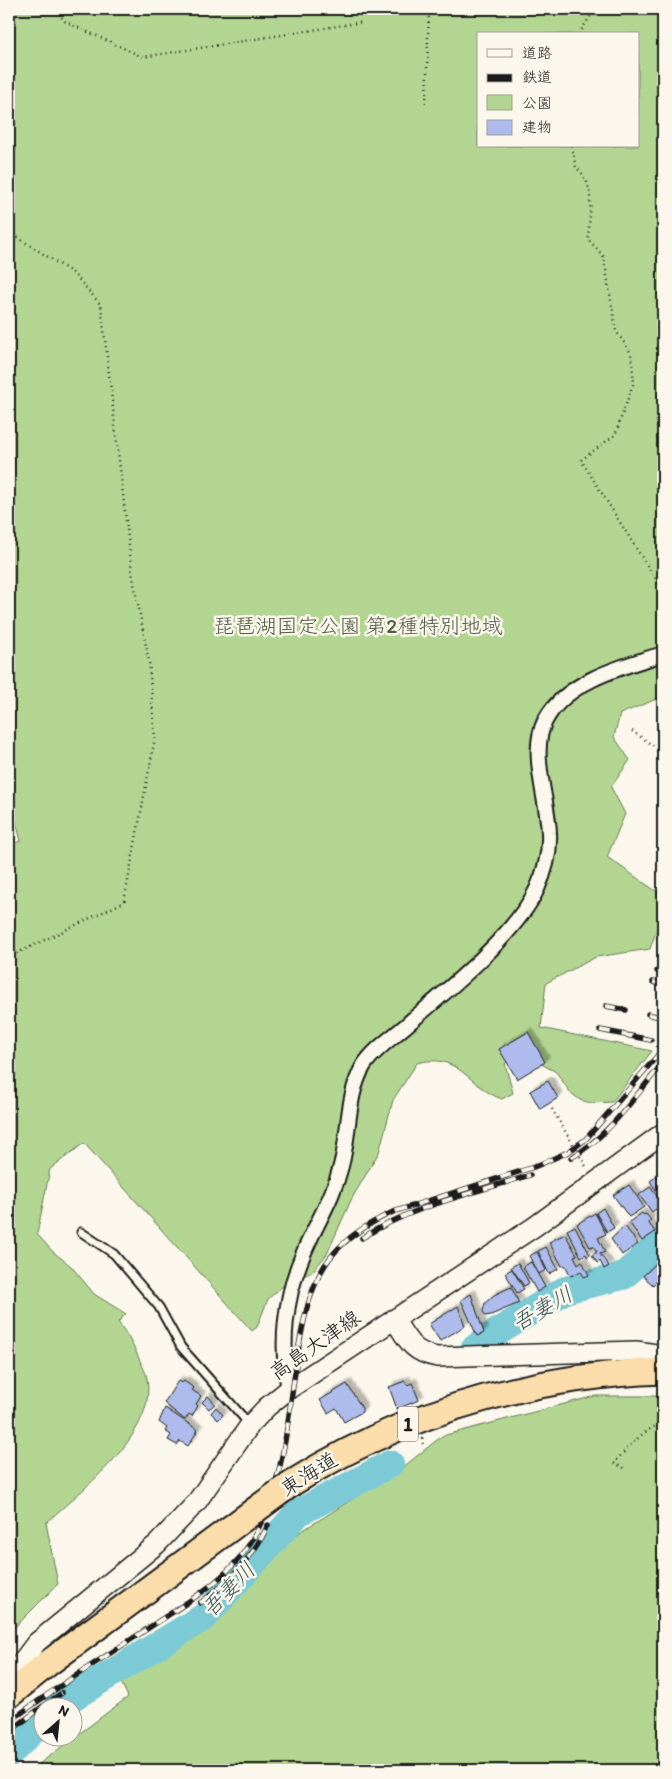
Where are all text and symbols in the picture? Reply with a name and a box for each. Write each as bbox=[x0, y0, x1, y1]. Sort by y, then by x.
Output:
legend bbox=[477, 32, 640, 148]
text: 道路 bbox=[522, 44, 552, 62]
text: 鉄道 bbox=[522, 68, 552, 86]
text: 公園 bbox=[522, 94, 552, 112]
text: 建物 bbox=[522, 118, 552, 136]
park label: 琵琶湖国定公園 第2種特別地域 bbox=[214, 613, 502, 638]
water label: 吾妻川 bbox=[507, 1280, 578, 1337]
street label: 高島大津線 bbox=[265, 1304, 365, 1385]
road number: 1 bbox=[398, 1406, 418, 1442]
street label: 東海道 bbox=[275, 1446, 342, 1501]
water label: 吾妻川 bbox=[196, 1556, 261, 1622]
north arrow bbox=[32, 1696, 82, 1746]
text: N bbox=[56, 1701, 72, 1721]

